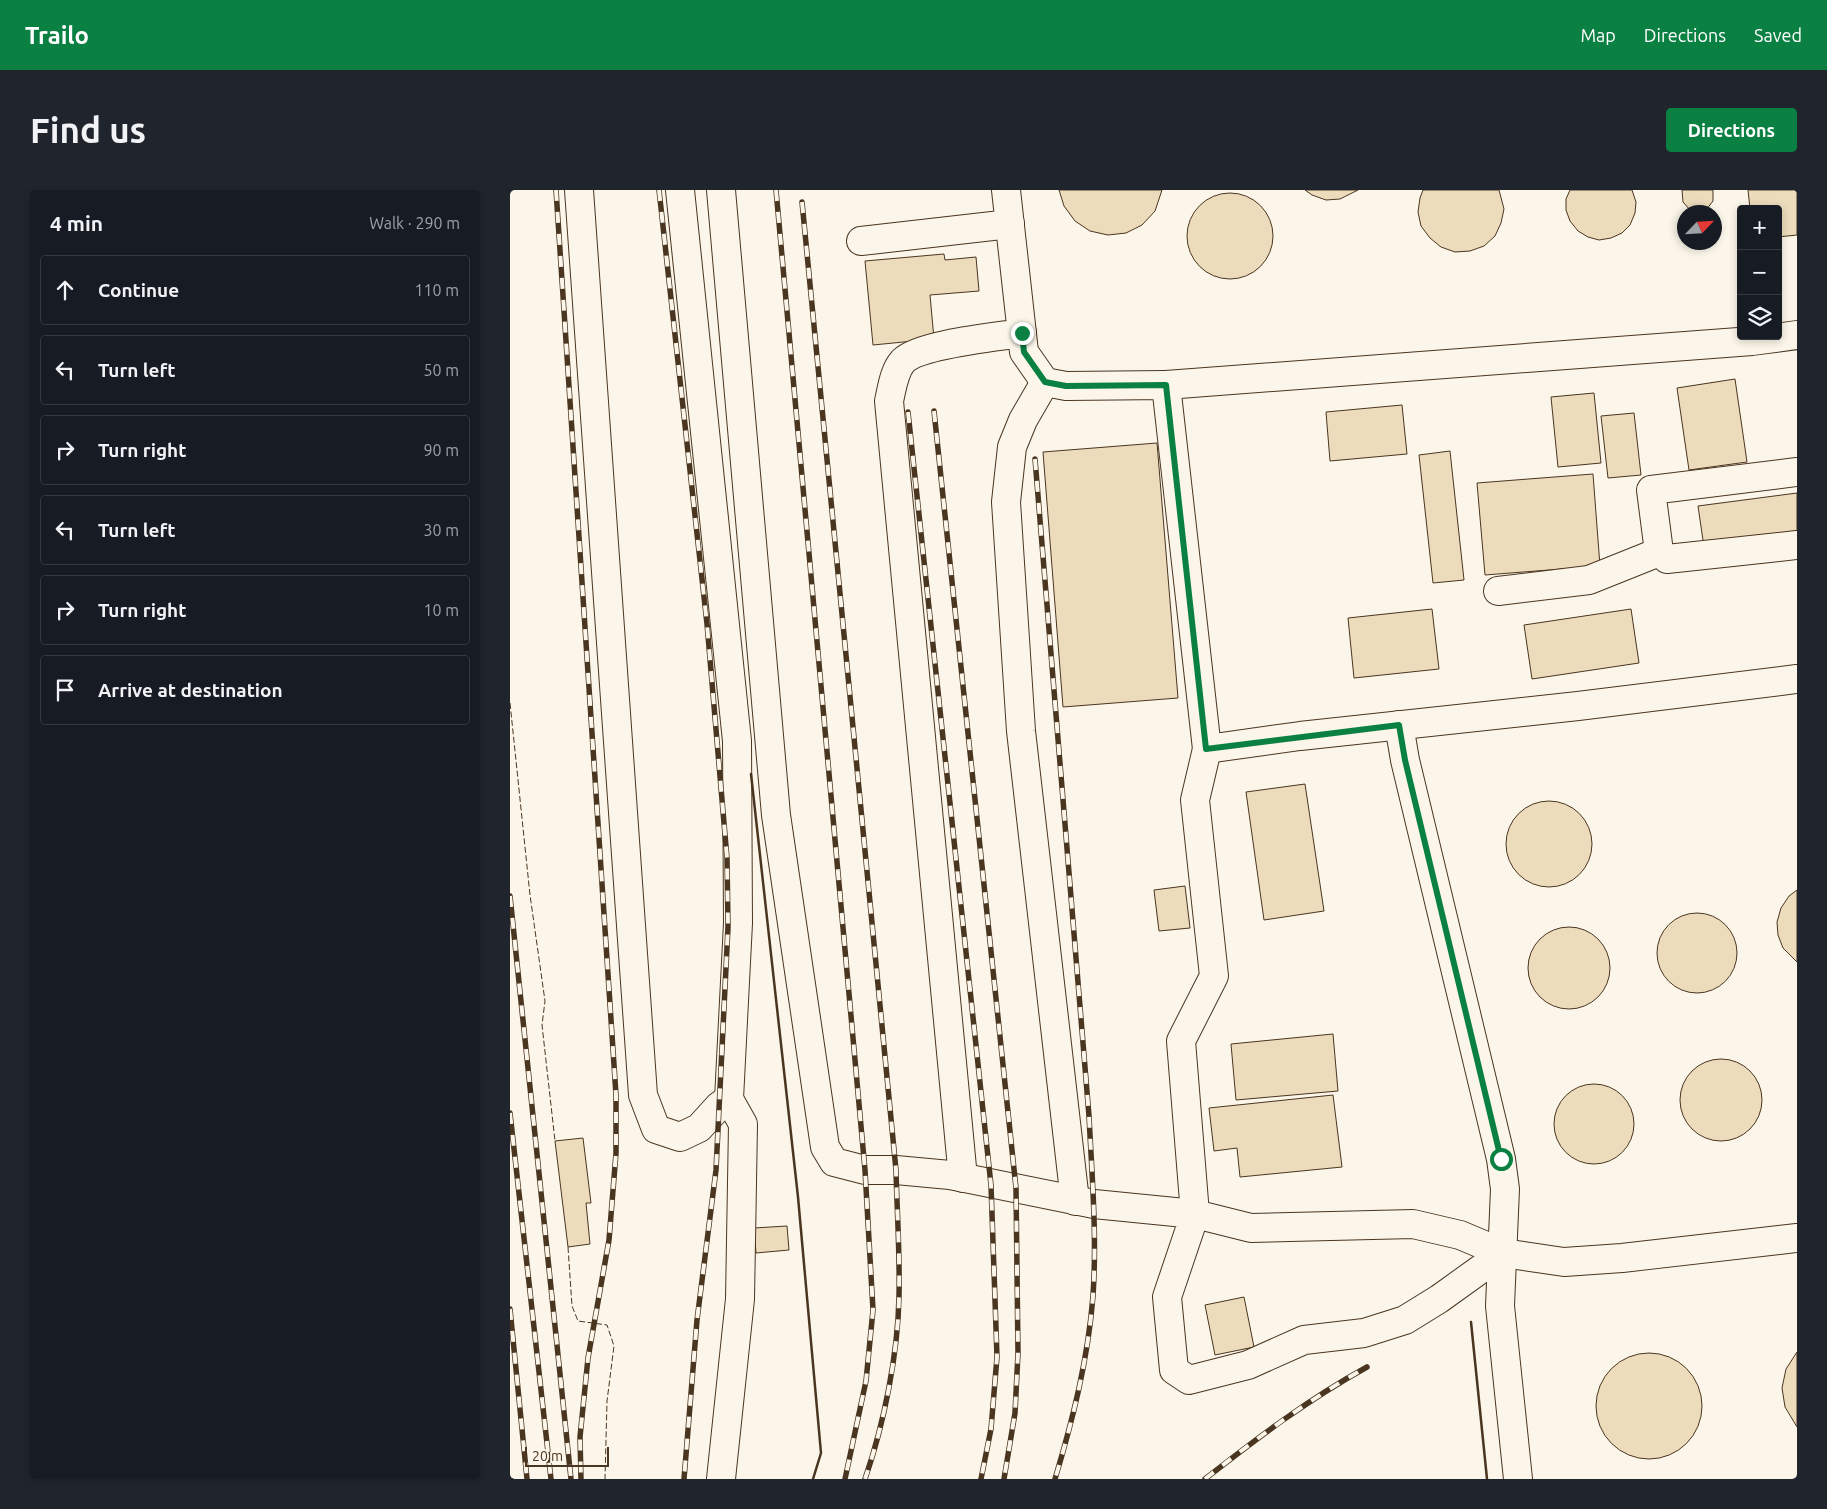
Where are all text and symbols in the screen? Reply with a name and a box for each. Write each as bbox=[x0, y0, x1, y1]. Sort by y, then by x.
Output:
text: Trailo bbox=[25, 22, 89, 49]
text: Map bbox=[1580, 25, 1616, 45]
text: Directions bbox=[1644, 25, 1726, 45]
text: Saved bbox=[1754, 25, 1802, 45]
button: Directions bbox=[1666, 108, 1797, 152]
text: Find us bbox=[30, 110, 146, 150]
north arrow bbox=[1677, 205, 1722, 250]
map controls bbox=[1737, 205, 1782, 340]
button: + bbox=[1737, 205, 1782, 250]
text: 4 min bbox=[50, 211, 103, 235]
text: Walk · 290 m bbox=[369, 214, 460, 232]
button: − bbox=[1737, 250, 1782, 295]
icon: ahead bbox=[51, 276, 79, 304]
text: Continue bbox=[98, 279, 179, 301]
text: 110 m bbox=[414, 281, 459, 299]
button: layers bbox=[1737, 295, 1782, 340]
route end bbox=[1011, 322, 1034, 345]
icon: left bbox=[51, 356, 79, 384]
text: Turn left bbox=[98, 359, 176, 381]
text: 50 m bbox=[423, 361, 459, 379]
icon: right bbox=[51, 436, 79, 464]
text: Turn right bbox=[98, 439, 186, 461]
text: 90 m bbox=[423, 441, 459, 459]
icon: left bbox=[51, 516, 79, 544]
text: Turn left bbox=[98, 519, 176, 541]
text: 30 m bbox=[423, 521, 459, 539]
icon: right bbox=[51, 596, 79, 624]
text: Turn right bbox=[98, 599, 186, 621]
text: 10 m bbox=[423, 601, 459, 619]
icon: arrive bbox=[51, 676, 79, 704]
text: Arrive at destination bbox=[98, 679, 283, 701]
route start bbox=[1490, 1148, 1513, 1171]
scale bar bbox=[525, 1444, 609, 1467]
text: 20 m bbox=[532, 1448, 563, 1464]

